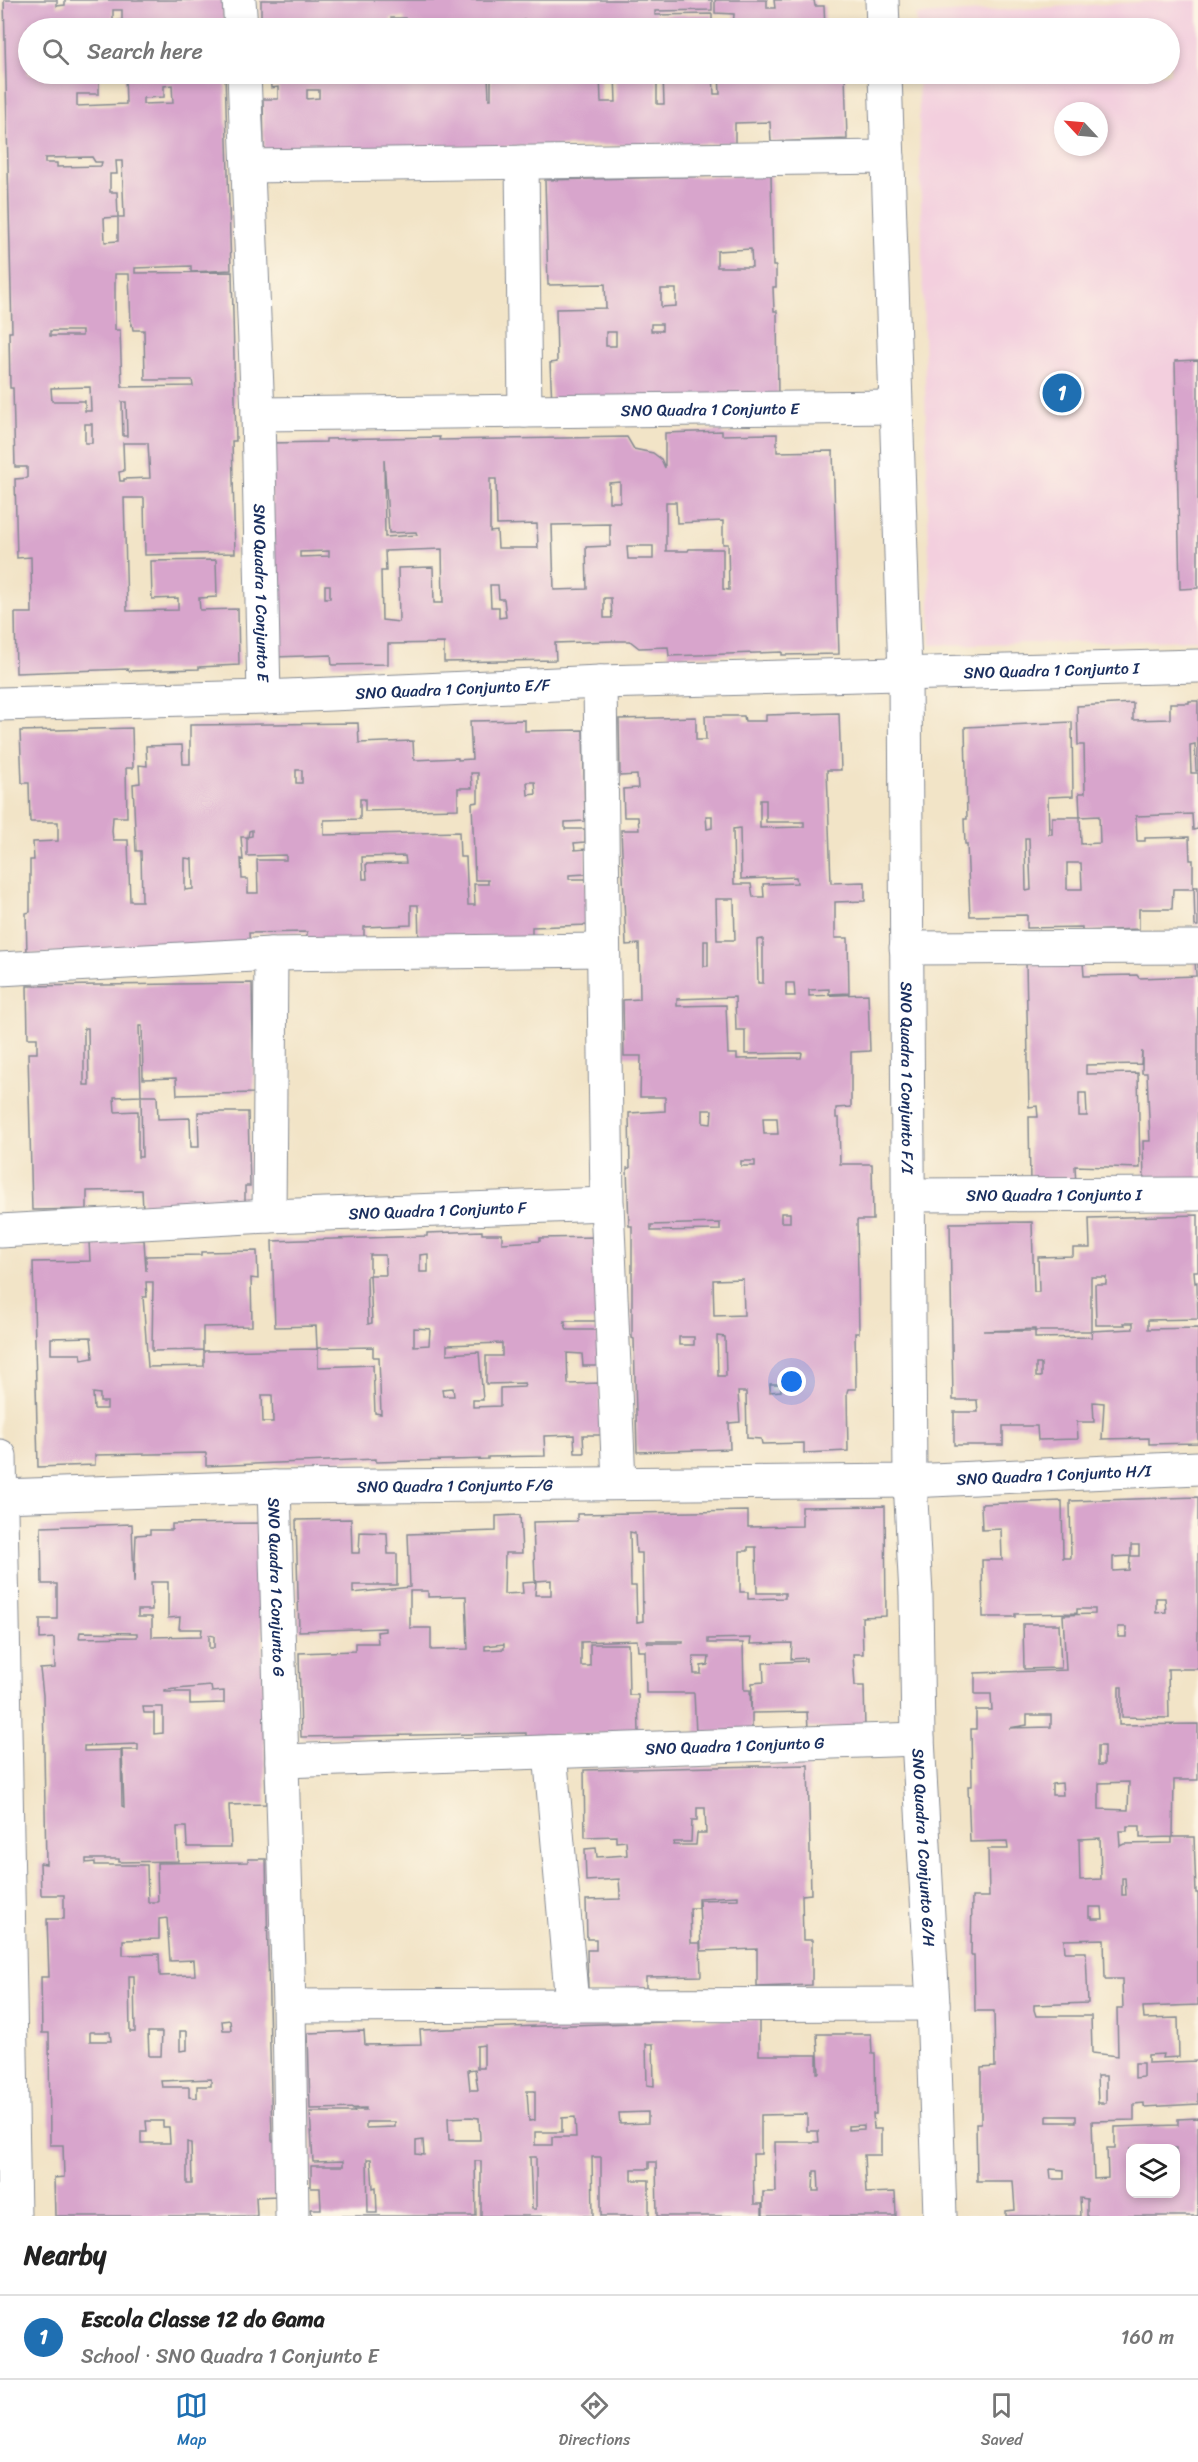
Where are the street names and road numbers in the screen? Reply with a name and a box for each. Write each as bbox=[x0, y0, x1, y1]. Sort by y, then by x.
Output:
street label: SNO Quadra 1 Conjunto E bbox=[621, 394, 800, 425]
street label: SNO Quadra 1 Conjunto E bbox=[245, 503, 278, 683]
street label: SNO Quadra 1 Conjunto I bbox=[963, 654, 1141, 687]
street label: SNO Quadra 1 Conjunto E/F bbox=[355, 670, 552, 708]
street label: SNO Quadra 1 Conjunto F/I bbox=[892, 981, 922, 1176]
street label: SNO Quadra 1 Conjunto I bbox=[966, 1180, 1144, 1210]
street label: SNO Quadra 1 Conjunto F bbox=[348, 1193, 528, 1228]
street label: SNO Quadra 1 Conjunto H/I bbox=[956, 1456, 1153, 1494]
street label: SNO Quadra 1 Conjunto F/G bbox=[357, 1470, 553, 1501]
street label: SNO Quadra 1 Conjunto G bbox=[259, 1497, 293, 1677]
street label: SNO Quadra 1 Conjunto G bbox=[645, 1728, 825, 1763]
street label: SNO Quadra 1 Conjunto G/H bbox=[904, 1747, 944, 1948]

